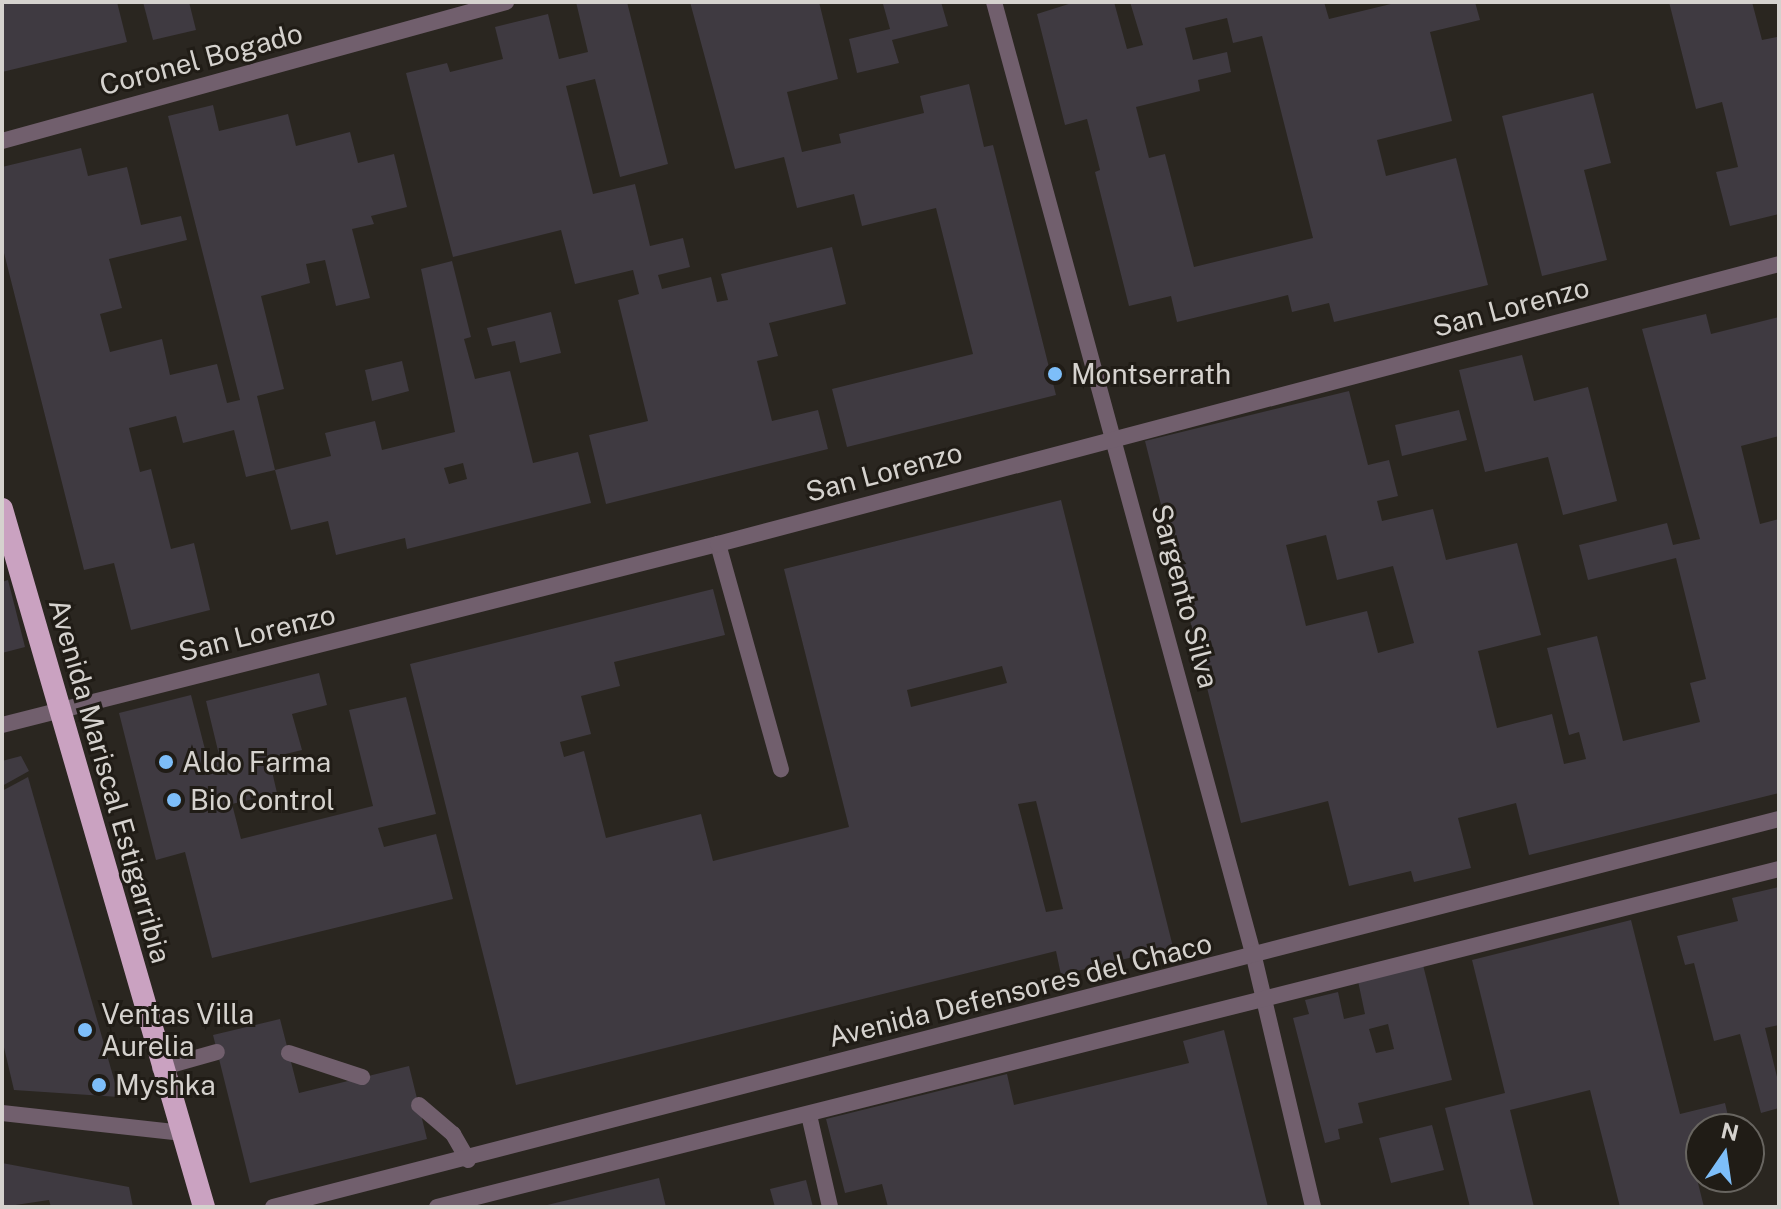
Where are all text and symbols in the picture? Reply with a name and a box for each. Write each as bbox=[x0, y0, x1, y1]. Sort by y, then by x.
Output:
street label: Coronel Bogado bbox=[96, 16, 306, 102]
street label: San Lorenzo bbox=[1429, 270, 1593, 344]
place label: Montserrath bbox=[1071, 357, 1231, 391]
marker: Montserrath bbox=[1046, 365, 1064, 383]
street label: San Lorenzo bbox=[802, 435, 966, 509]
street label: Sargento Silva bbox=[1144, 500, 1226, 692]
street label: Avenida Mariscal Estigarribia bbox=[42, 595, 178, 967]
street label: San Lorenzo bbox=[175, 597, 339, 669]
place label: Aldo Farma bbox=[182, 745, 331, 779]
marker: Aldo Farma bbox=[157, 753, 175, 771]
place label: Bio Control bbox=[190, 783, 335, 817]
marker: Bio Control bbox=[165, 791, 183, 809]
street label: Avenida Defensores del Chaco bbox=[824, 926, 1216, 1054]
place label: Ventas Villa Aurelia bbox=[101, 997, 255, 1063]
marker: Ventas Villa Aurelia bbox=[76, 1021, 94, 1039]
place label: Myshka bbox=[115, 1068, 216, 1102]
marker: Myshka bbox=[90, 1076, 108, 1094]
north arrow bbox=[1685, 1113, 1765, 1193]
text: N bbox=[1719, 1117, 1741, 1146]

